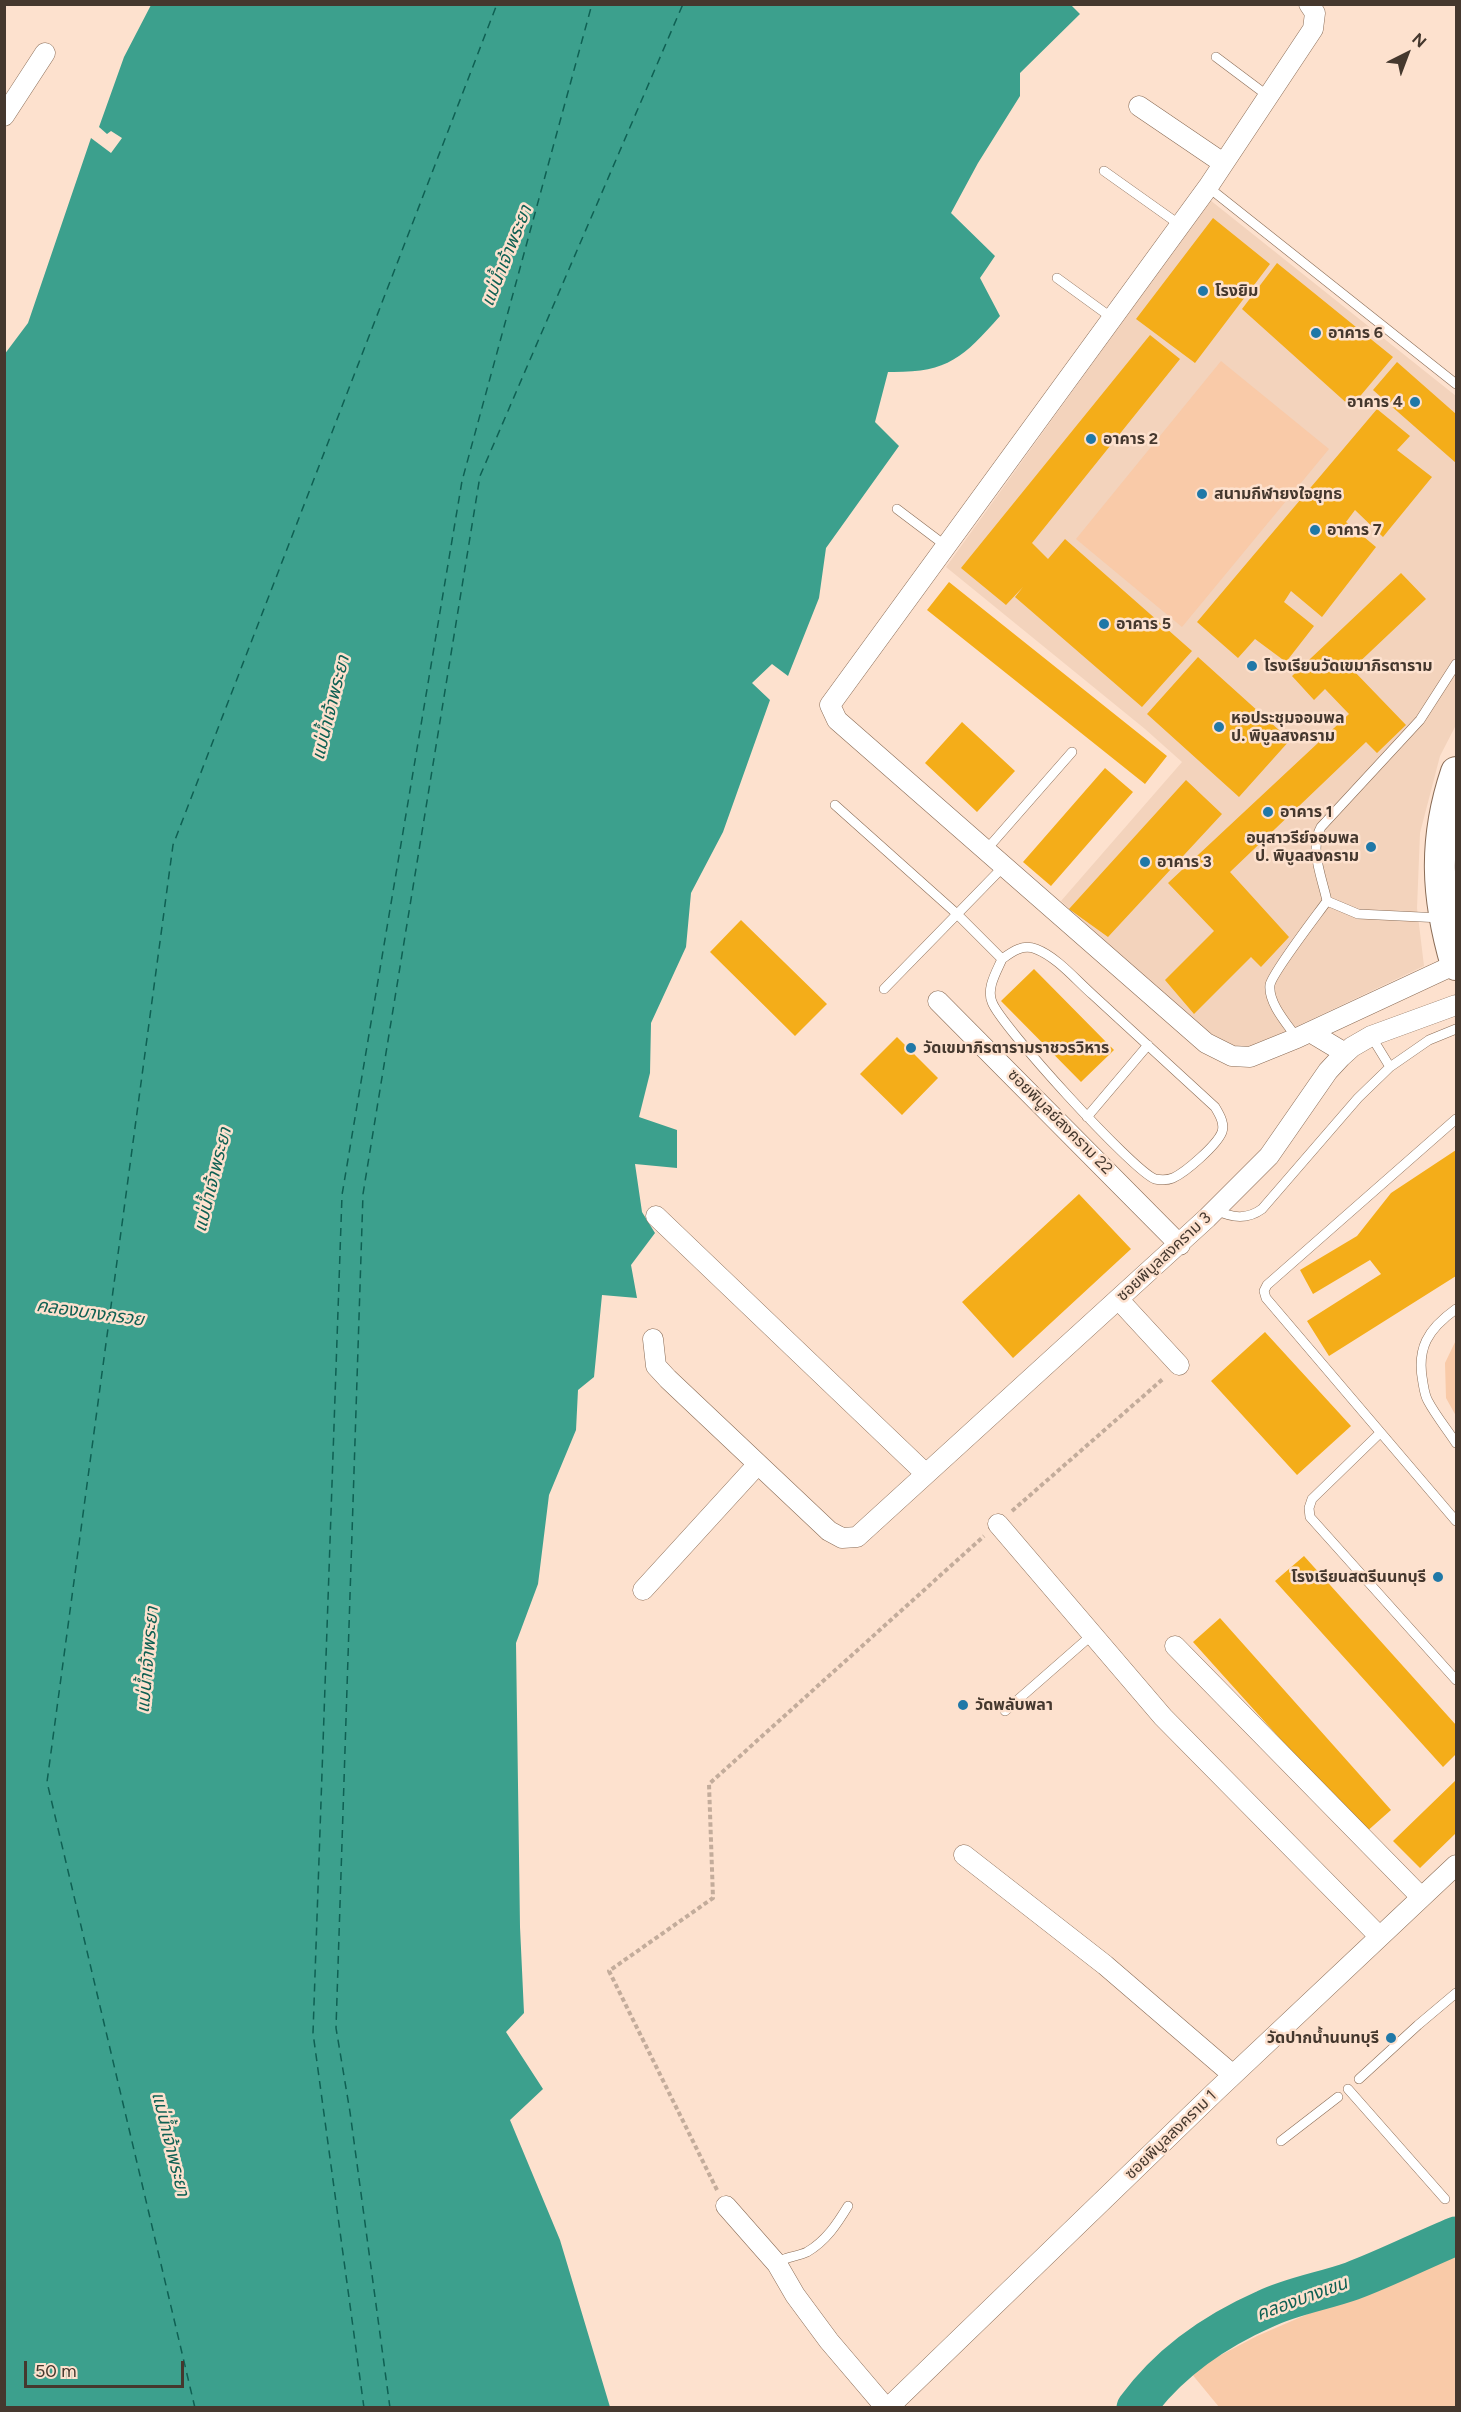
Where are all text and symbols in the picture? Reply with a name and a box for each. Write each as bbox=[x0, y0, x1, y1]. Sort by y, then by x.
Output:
north arrow bbox=[1377, 24, 1437, 84]
text: N bbox=[1408, 29, 1430, 51]
water label: แม่น้ำเจ้าพระยา bbox=[477, 203, 537, 309]
place label: โรงยิม bbox=[1215, 281, 1258, 301]
marker: โรงยิม bbox=[1196, 284, 1210, 298]
place label: อาคาร 6 bbox=[1328, 323, 1383, 343]
marker: อาคาร 6 bbox=[1309, 326, 1323, 340]
place label: อาคาร 4 bbox=[1347, 392, 1403, 412]
marker: อาคาร 4 bbox=[1408, 395, 1422, 409]
place label: อาคาร 2 bbox=[1103, 429, 1158, 449]
marker: อาคาร 2 bbox=[1084, 432, 1098, 446]
place label: สนามกีฬายงใจยุทธ bbox=[1214, 484, 1342, 504]
marker: สนามกีฬายงใจยุทธ bbox=[1195, 487, 1209, 501]
place label: อาคาร 7 bbox=[1327, 520, 1382, 540]
marker: อาคาร 7 bbox=[1308, 523, 1322, 537]
place label: อาคาร 5 bbox=[1116, 614, 1171, 634]
marker: อาคาร 5 bbox=[1097, 617, 1111, 631]
water label: แม่น้ำเจ้าพระยา bbox=[308, 654, 354, 762]
place label: โรงเรียนวัดเขมาภิรตาราม bbox=[1264, 656, 1432, 676]
marker: โรงเรียนวัดเขมาภิรตาราม bbox=[1245, 659, 1259, 673]
place label: หอประชุมจอมพล ป. พิบูลสงคราม bbox=[1231, 708, 1345, 746]
marker: หอประชุมจอมพล ป. พิบูลสงคราม bbox=[1212, 720, 1226, 734]
place label: อาคาร 1 bbox=[1280, 802, 1333, 822]
marker: อาคาร 1 bbox=[1261, 805, 1275, 819]
place label: อนุสาวรีย์จอมพล ป. พิบูลสงคราม bbox=[1246, 828, 1359, 866]
marker: อนุสาวรีย์จอมพล ป. พิบูลสงคราม bbox=[1364, 840, 1378, 854]
place label: อาคาร 3 bbox=[1157, 852, 1212, 872]
marker: อาคาร 3 bbox=[1138, 855, 1152, 869]
place label: วัดเขมาภิรตารามราชวรวิหาร bbox=[923, 1038, 1109, 1058]
marker: วัดเขมาภิรตารามราชวรวิหาร bbox=[904, 1041, 918, 1055]
street label: ซอยพิบูลย์สงคราม 22 bbox=[1004, 1066, 1116, 1178]
water label: แม่น้ำเจ้าพระยา bbox=[190, 1126, 236, 1234]
street label: ซอยพิบูลสงคราม 3 bbox=[1113, 1208, 1215, 1306]
water label: คลองบางกรวย bbox=[35, 1295, 145, 1331]
place label: โรงเรียนสตรีนนทบุรี bbox=[1291, 1567, 1426, 1587]
marker: โรงเรียนสตรีนนทบุรี bbox=[1431, 1570, 1445, 1584]
water label: แม่น้ำเจ้าพระยา bbox=[133, 1606, 163, 1714]
place label: วัดพลับพลา bbox=[975, 1695, 1053, 1715]
marker: วัดพลับพลา bbox=[956, 1698, 970, 1712]
place label: วัดปากน้ำนนทบุรี bbox=[1267, 2028, 1379, 2048]
marker: วัดปากน้ำนนทบุรี bbox=[1384, 2031, 1398, 2045]
street label: ซอยพิบูลสงคราม 1 bbox=[1121, 2086, 1221, 2184]
water label: แม่น้ำเจ้าพระยา bbox=[147, 2090, 193, 2198]
water label: คลองบางเขน bbox=[1254, 2273, 1350, 2325]
scale bar bbox=[27, 2349, 188, 2387]
text: 50 m bbox=[35, 2360, 77, 2382]

